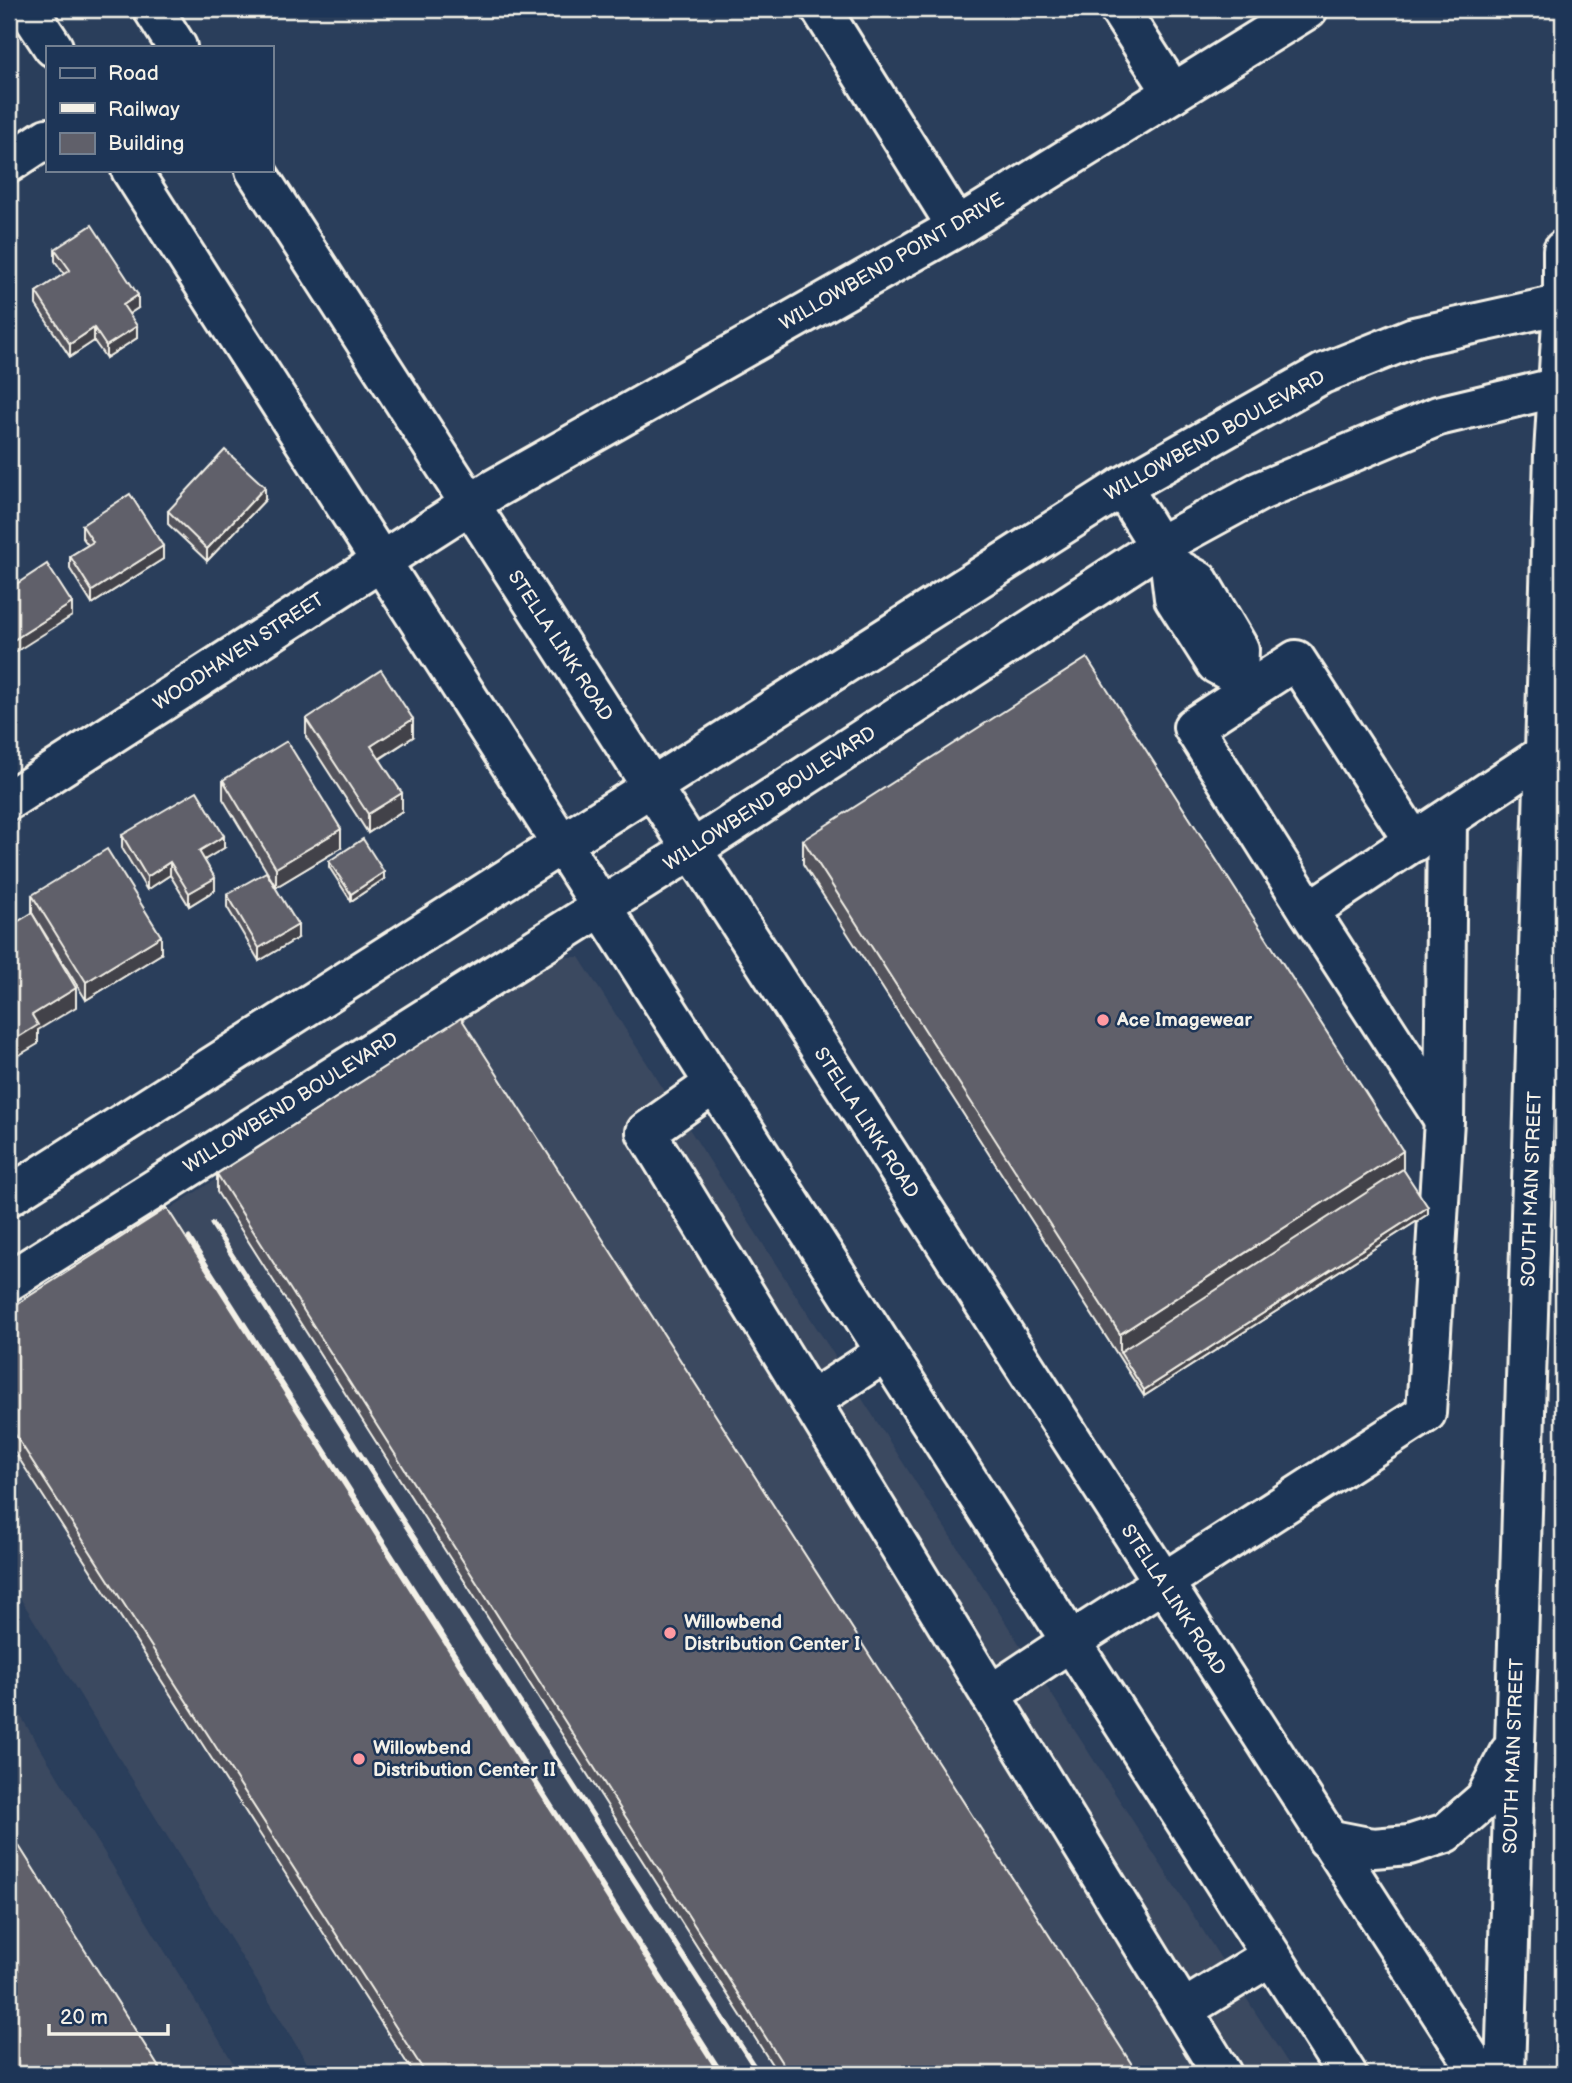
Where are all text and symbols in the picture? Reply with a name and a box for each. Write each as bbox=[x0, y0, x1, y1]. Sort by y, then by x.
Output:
legend bbox=[46, 46, 273, 172]
text: Road bbox=[108, 61, 159, 86]
text: Railway bbox=[108, 97, 180, 122]
text: Building bbox=[108, 131, 184, 156]
street label: WILLOWBEND POINT DRIVE bbox=[776, 188, 1008, 336]
street label: WILLOWBEND BOULEVARD bbox=[1101, 366, 1329, 506]
street label: STELLA LINK ROAD bbox=[503, 566, 617, 726]
street label: WOODHAVEN STREET bbox=[149, 588, 329, 716]
street label: WILLOWBEND BOULEVARD bbox=[659, 722, 881, 876]
place label: Ace Imagewear bbox=[1116, 1009, 1252, 1032]
marker: Ace Imagewear bbox=[1095, 1012, 1111, 1028]
street label: WILLOWBEND BOULEVARD bbox=[180, 1027, 403, 1179]
street label: STELLA LINK ROAD bbox=[809, 1043, 923, 1203]
street label: SOUTH MAIN STREET bbox=[1517, 1090, 1547, 1287]
street label: STELLA LINK ROAD bbox=[1116, 1520, 1230, 1680]
place label: Willowbend Distribution Center I bbox=[684, 1611, 860, 1656]
marker: Willowbend Distribution Center I bbox=[662, 1625, 678, 1641]
street label: SOUTH MAIN STREET bbox=[1499, 1657, 1529, 1854]
place label: Willowbend Distribution Center II bbox=[373, 1737, 556, 1782]
marker: Willowbend Distribution Center II bbox=[351, 1751, 367, 1767]
scale bar bbox=[49, 1992, 168, 2036]
text: 20 m bbox=[60, 2005, 108, 2030]

